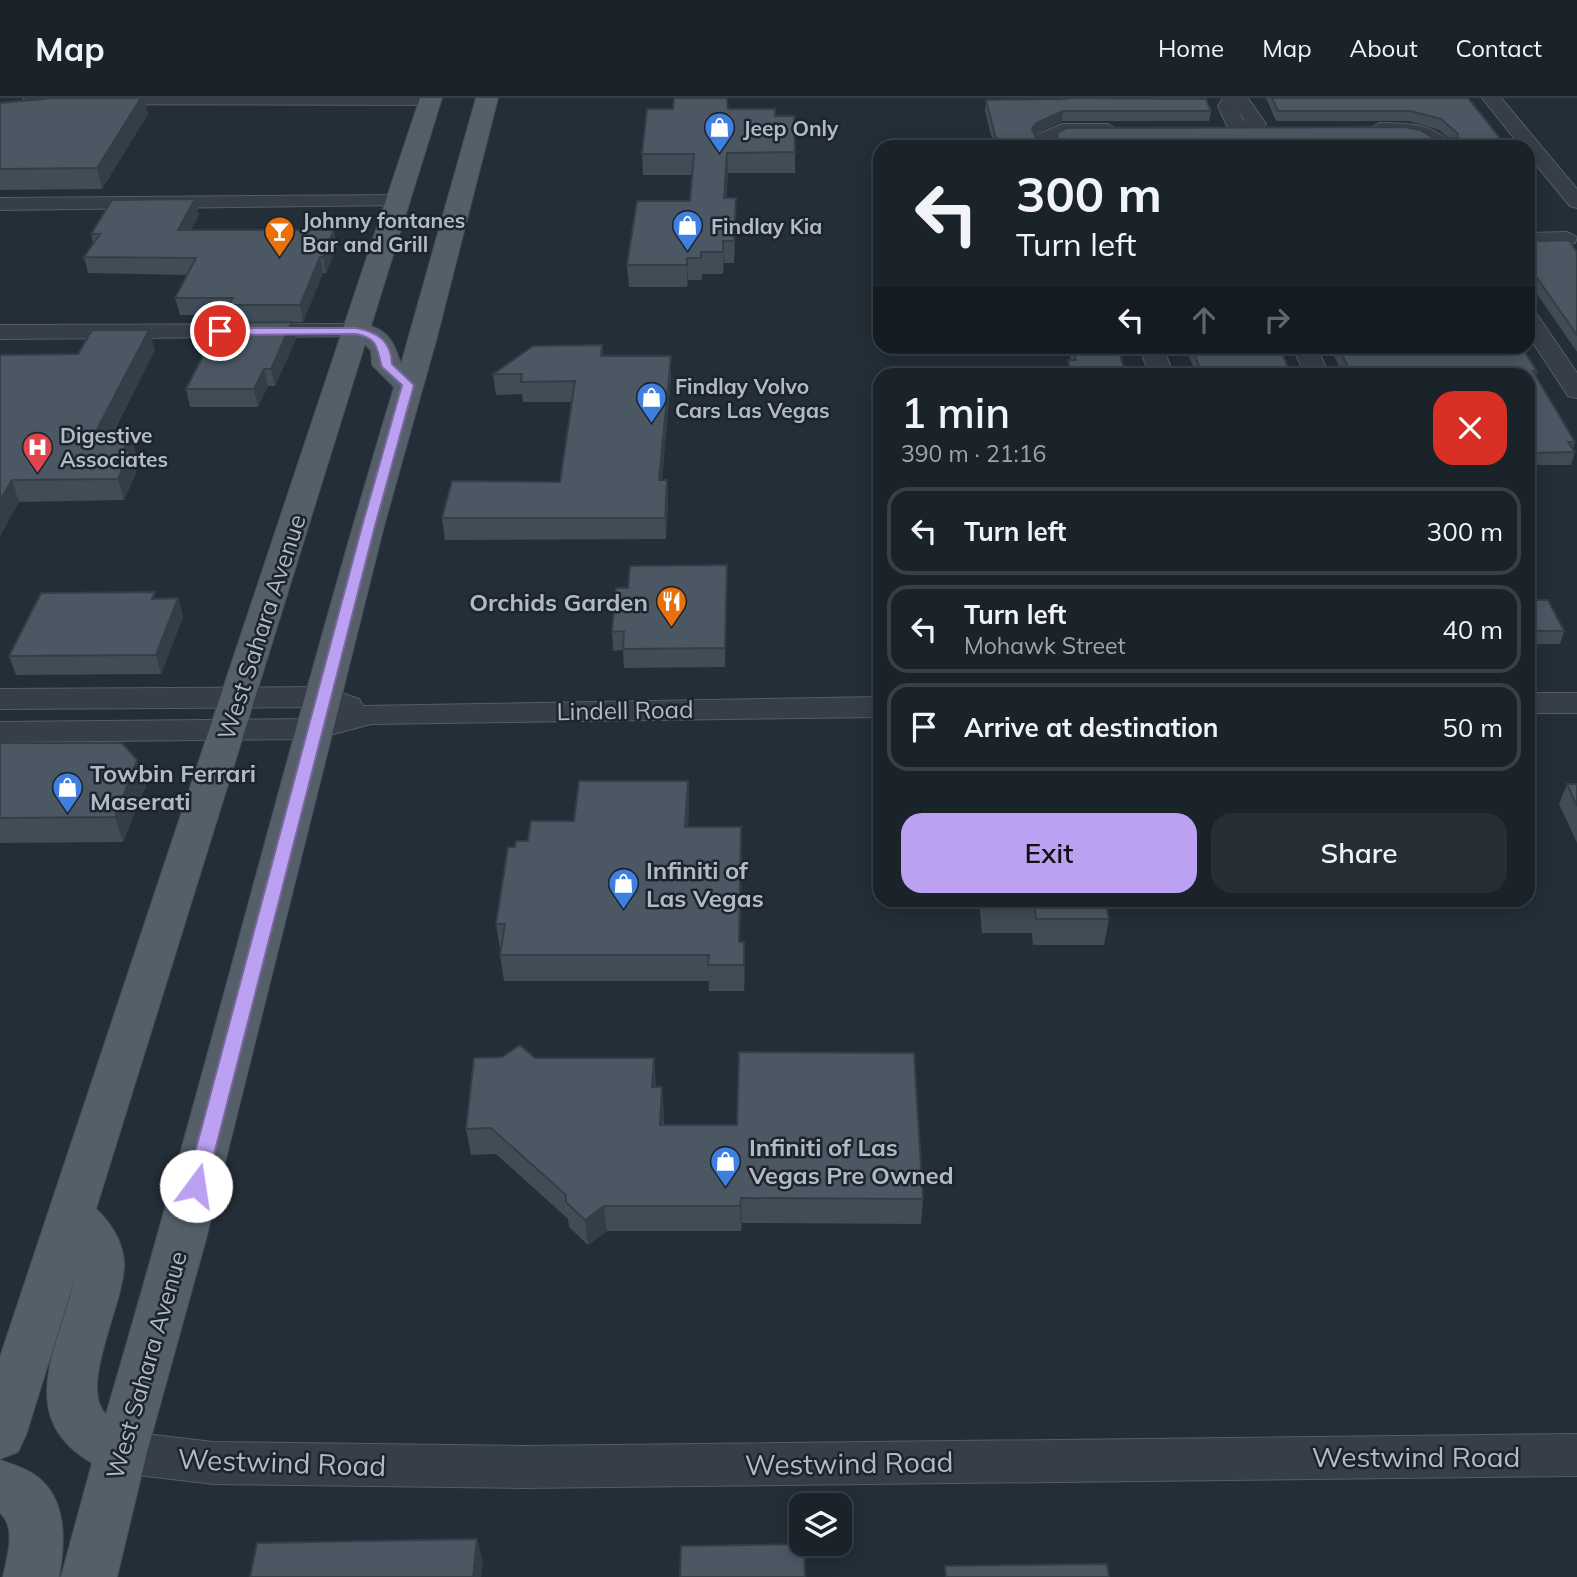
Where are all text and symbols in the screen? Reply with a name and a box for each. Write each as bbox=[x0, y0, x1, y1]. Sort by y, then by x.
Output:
text: Map bbox=[35, 28, 105, 69]
text: Home bbox=[1158, 33, 1224, 63]
text: Map bbox=[1262, 33, 1312, 63]
text: About bbox=[1350, 33, 1418, 63]
text: Contact bbox=[1456, 33, 1542, 63]
shop icon: Jeep Only bbox=[703, 111, 737, 155]
place label: Jeep Only bbox=[743, 115, 839, 141]
text: 300 m bbox=[1016, 163, 1162, 224]
icon: left bbox=[901, 168, 992, 259]
place label: Johnny fontanes Bar and Grill bbox=[302, 207, 465, 257]
shop icon: Findlay Kia bbox=[671, 209, 705, 253]
place label: Findlay Kia bbox=[711, 213, 822, 239]
bar icon: Johnny fontanes Bar and Grill bbox=[262, 215, 296, 259]
text: Turn left bbox=[1016, 224, 1136, 264]
pin bbox=[190, 301, 250, 361]
icon: left bbox=[1112, 301, 1150, 339]
icon: ahead bbox=[1185, 301, 1223, 339]
icon: right bbox=[1258, 301, 1296, 339]
icon: arrive bbox=[201, 312, 239, 350]
place label: Findlay Volvo Cars Las Vegas bbox=[675, 373, 829, 423]
shop icon: Findlay Volvo Cars Las Vegas bbox=[635, 381, 669, 425]
text: 1 min bbox=[901, 386, 1010, 439]
button: close bbox=[1433, 391, 1507, 465]
place label: Digestive Associates bbox=[60, 422, 168, 472]
hospital icon: Digestive Associates bbox=[20, 430, 54, 474]
text: 390 m · 21:16 bbox=[901, 439, 1046, 468]
street label: West Sahara Avenue bbox=[210, 510, 312, 744]
icon: left bbox=[905, 512, 943, 550]
text: Turn left bbox=[964, 515, 1066, 548]
text: 300 m bbox=[1427, 515, 1503, 548]
restaurant icon: Orchids Garden bbox=[654, 585, 688, 629]
place label: Orchids Garden bbox=[469, 587, 648, 617]
text: Turn left bbox=[964, 598, 1066, 631]
icon: left bbox=[905, 610, 943, 648]
text: 40 m bbox=[1442, 613, 1503, 646]
text: Mohawk Street bbox=[964, 631, 1125, 660]
street label: Lindell Road bbox=[556, 694, 694, 726]
icon: arrive bbox=[905, 708, 943, 746]
text: Arrive at destination bbox=[964, 711, 1219, 744]
text: 50 m bbox=[1442, 711, 1503, 744]
place label: Towbin Ferrari Maserati bbox=[90, 758, 256, 816]
shop icon: Towbin Ferrari Maserati bbox=[50, 770, 84, 814]
button: Exit bbox=[901, 813, 1197, 893]
button: Share bbox=[1211, 813, 1507, 893]
place label: Infiniti of Las Vegas bbox=[646, 855, 764, 913]
shop icon: Infiniti of Las Vegas bbox=[606, 867, 640, 911]
place label: Infiniti of Las Vegas Pre Owned bbox=[748, 1132, 954, 1190]
shop icon: Infiniti of Las Vegas Pre Owned bbox=[709, 1144, 743, 1188]
position arrow bbox=[159, 1149, 233, 1223]
street label: West Sahara Avenue bbox=[99, 1248, 193, 1482]
street label: Westwind Road bbox=[1312, 1439, 1520, 1474]
street label: Westwind Road bbox=[177, 1441, 387, 1483]
street label: Westwind Road bbox=[744, 1444, 954, 1482]
map controls bbox=[789, 1493, 852, 1556]
button: layers bbox=[789, 1493, 852, 1556]

